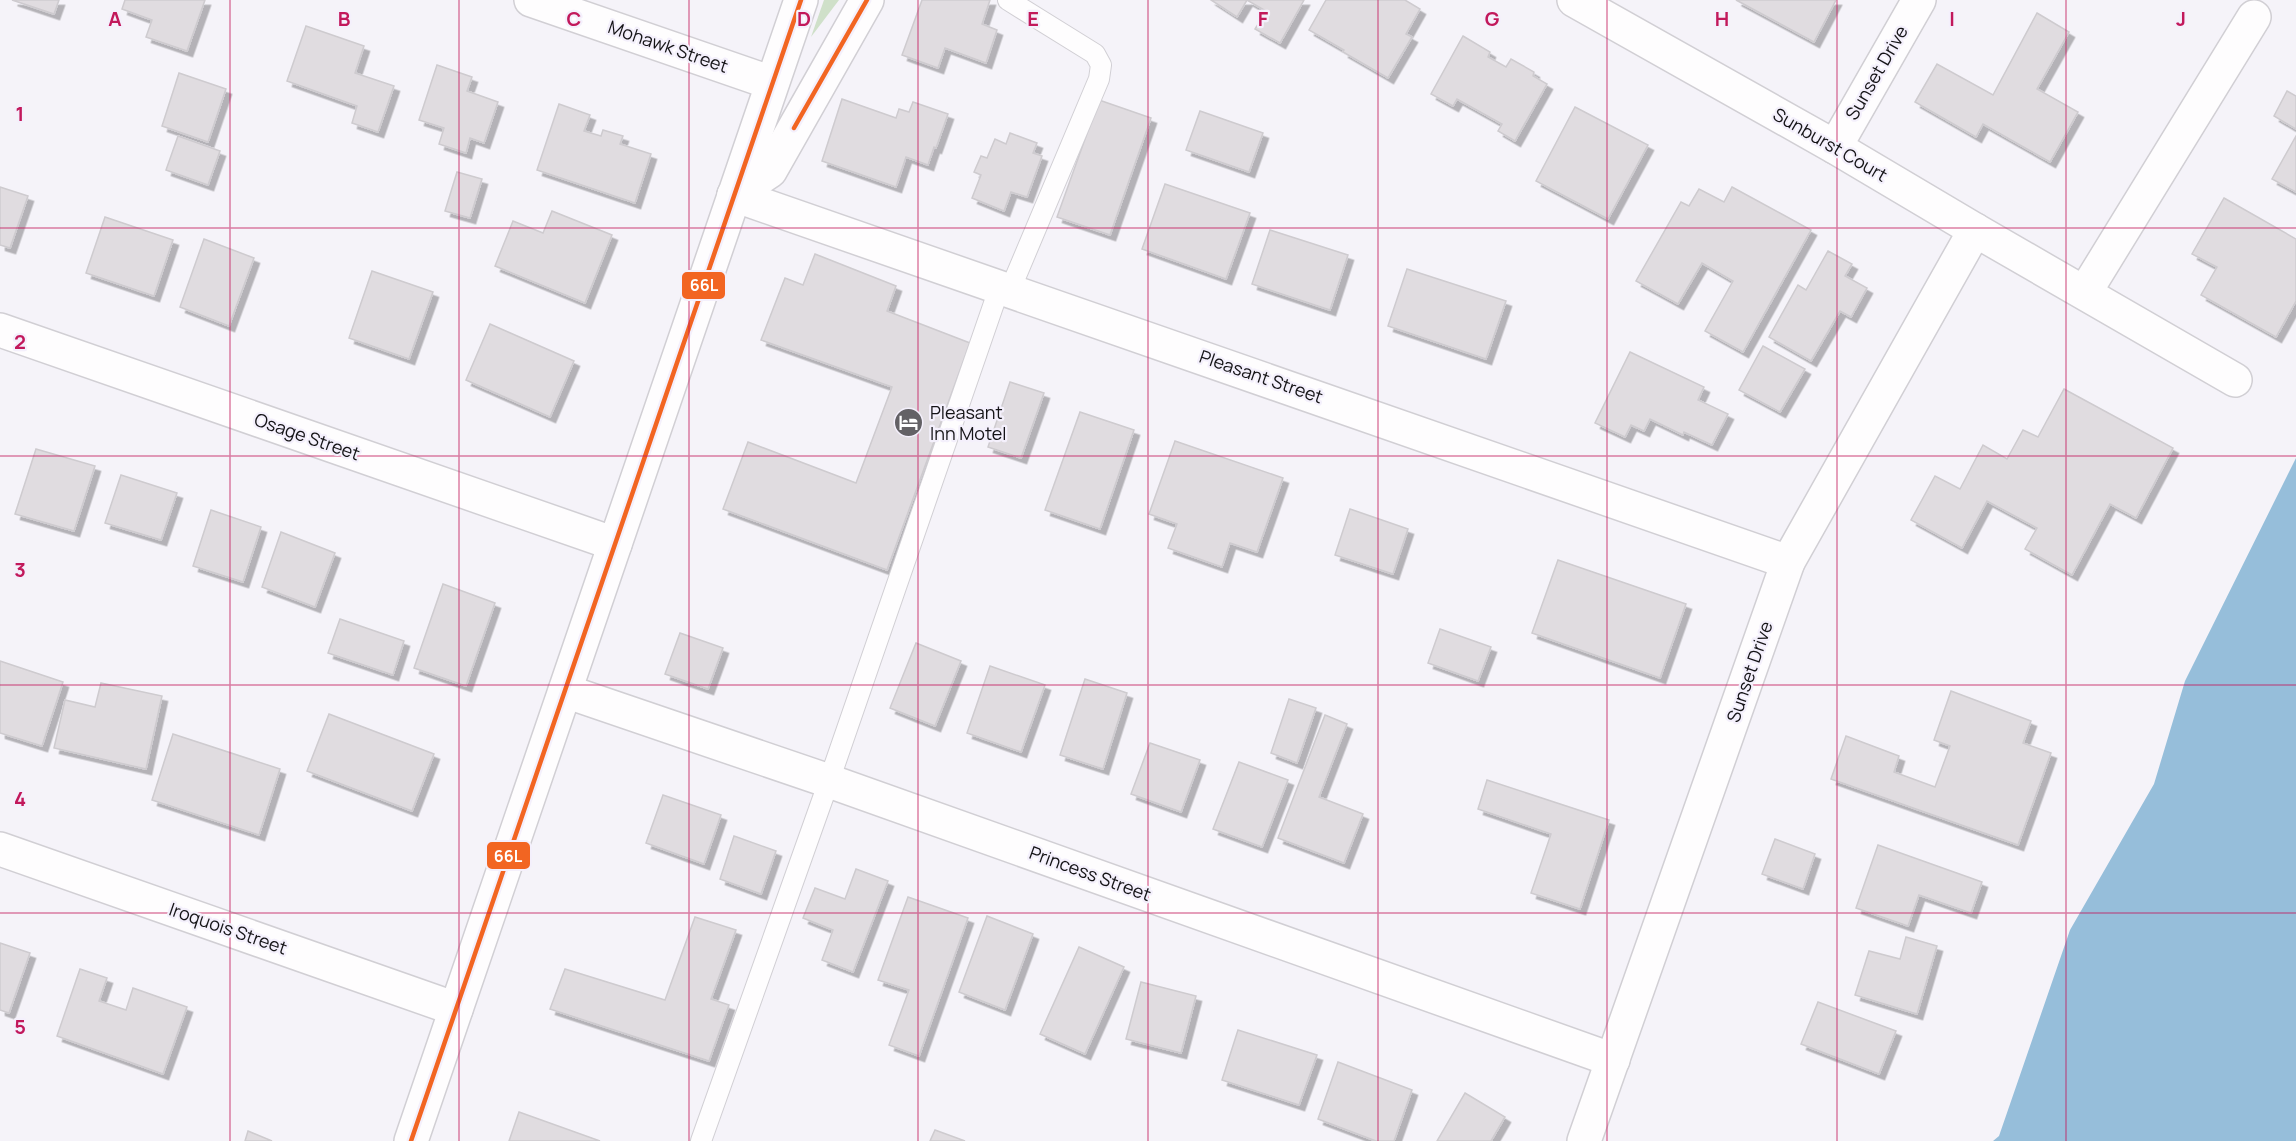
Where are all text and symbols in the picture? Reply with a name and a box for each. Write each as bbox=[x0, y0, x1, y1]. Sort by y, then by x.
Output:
text: A bbox=[108, 5, 122, 32]
text: B bbox=[338, 5, 351, 32]
text: C bbox=[567, 5, 581, 32]
text: D bbox=[797, 5, 811, 32]
text: E bbox=[1027, 5, 1039, 32]
text: F bbox=[1258, 5, 1269, 32]
text: G bbox=[1485, 5, 1500, 32]
text: H bbox=[1715, 5, 1729, 32]
text: I bbox=[1949, 5, 1955, 32]
text: J bbox=[2176, 5, 2186, 32]
street label: Mohawk Street bbox=[605, 14, 731, 78]
street label: Sunset Drive bbox=[1839, 21, 1913, 124]
text: 1 bbox=[16, 100, 24, 127]
street label: Sunburst Court bbox=[1769, 102, 1892, 187]
line badge: 66L bbox=[681, 271, 726, 300]
text: 66L bbox=[690, 274, 719, 296]
text: 2 bbox=[14, 328, 26, 355]
street label: Pleasant Street bbox=[1196, 344, 1326, 408]
place label: Pleasant Inn Motel bbox=[930, 400, 1007, 445]
street label: Osage Street bbox=[251, 407, 363, 465]
hotel icon: Pleasant Inn Motel bbox=[893, 407, 925, 439]
text: 3 bbox=[14, 556, 26, 583]
street label: Sunset Drive bbox=[1721, 618, 1778, 725]
text: 4 bbox=[14, 785, 26, 812]
street label: Princess Street bbox=[1026, 840, 1154, 906]
line badge: 66L bbox=[486, 841, 531, 870]
text: 66L bbox=[494, 845, 523, 867]
street label: Iroquois Street bbox=[166, 897, 291, 959]
text: 5 bbox=[14, 1013, 26, 1040]

